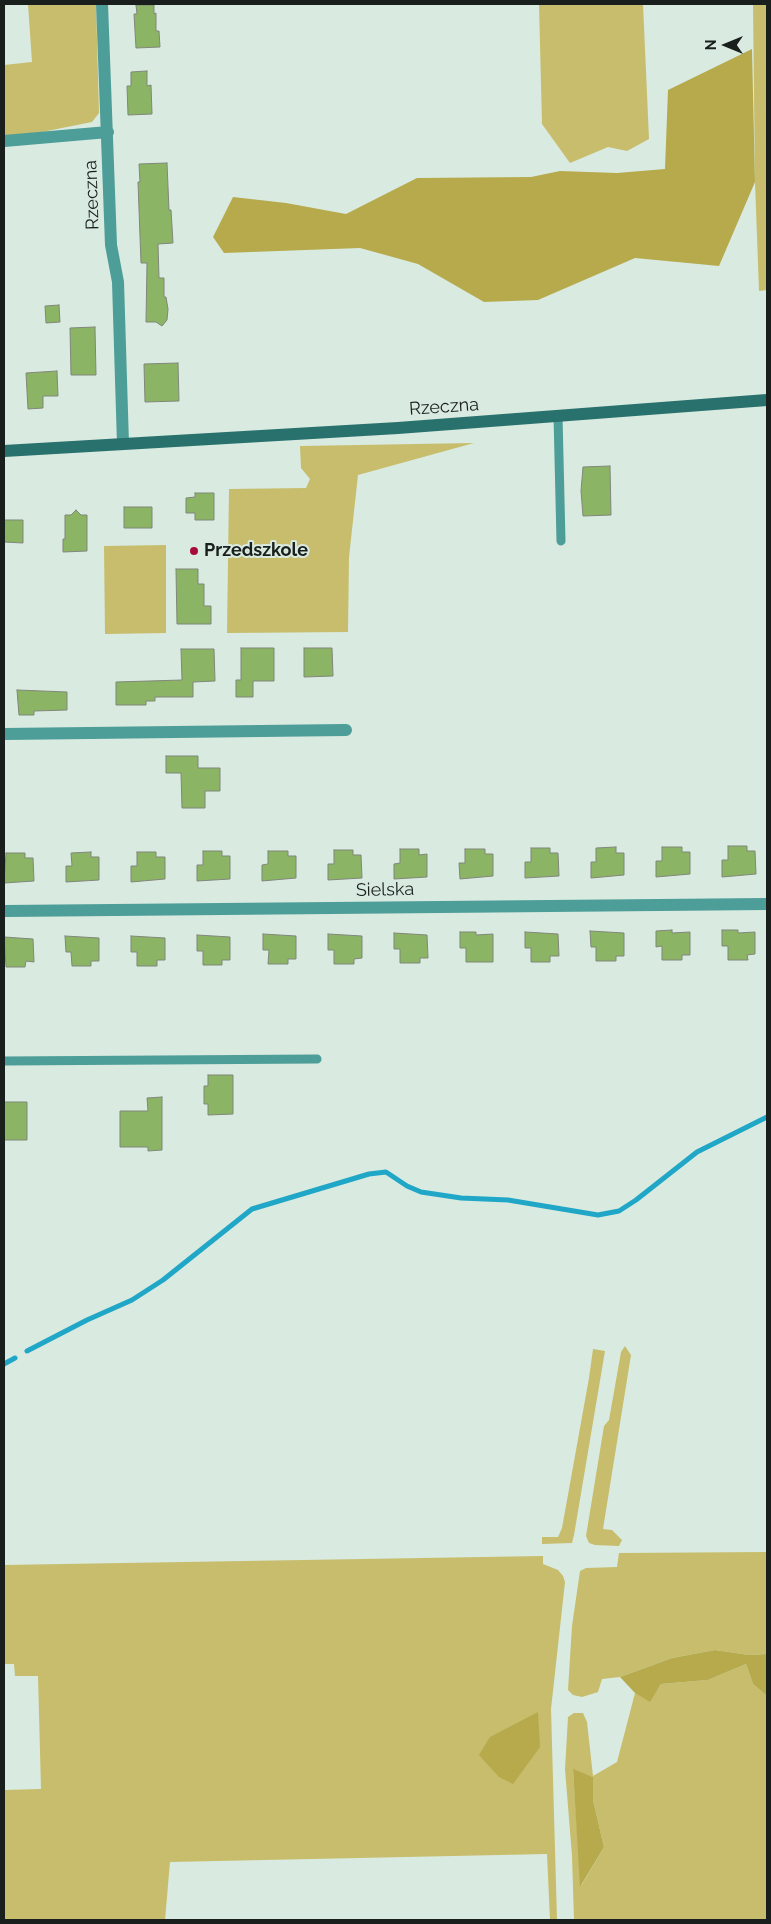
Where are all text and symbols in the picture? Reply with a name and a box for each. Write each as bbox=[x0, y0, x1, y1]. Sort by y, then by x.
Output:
north arrow bbox=[701, 20, 751, 70]
text: N bbox=[703, 40, 719, 50]
street label: Rzeczna bbox=[80, 160, 104, 230]
street label: Rzeczna bbox=[408, 394, 480, 420]
place label: Przedszkole bbox=[204, 540, 308, 562]
marker: Przedszkole bbox=[188, 545, 200, 557]
street label: Sielska bbox=[356, 879, 414, 901]

